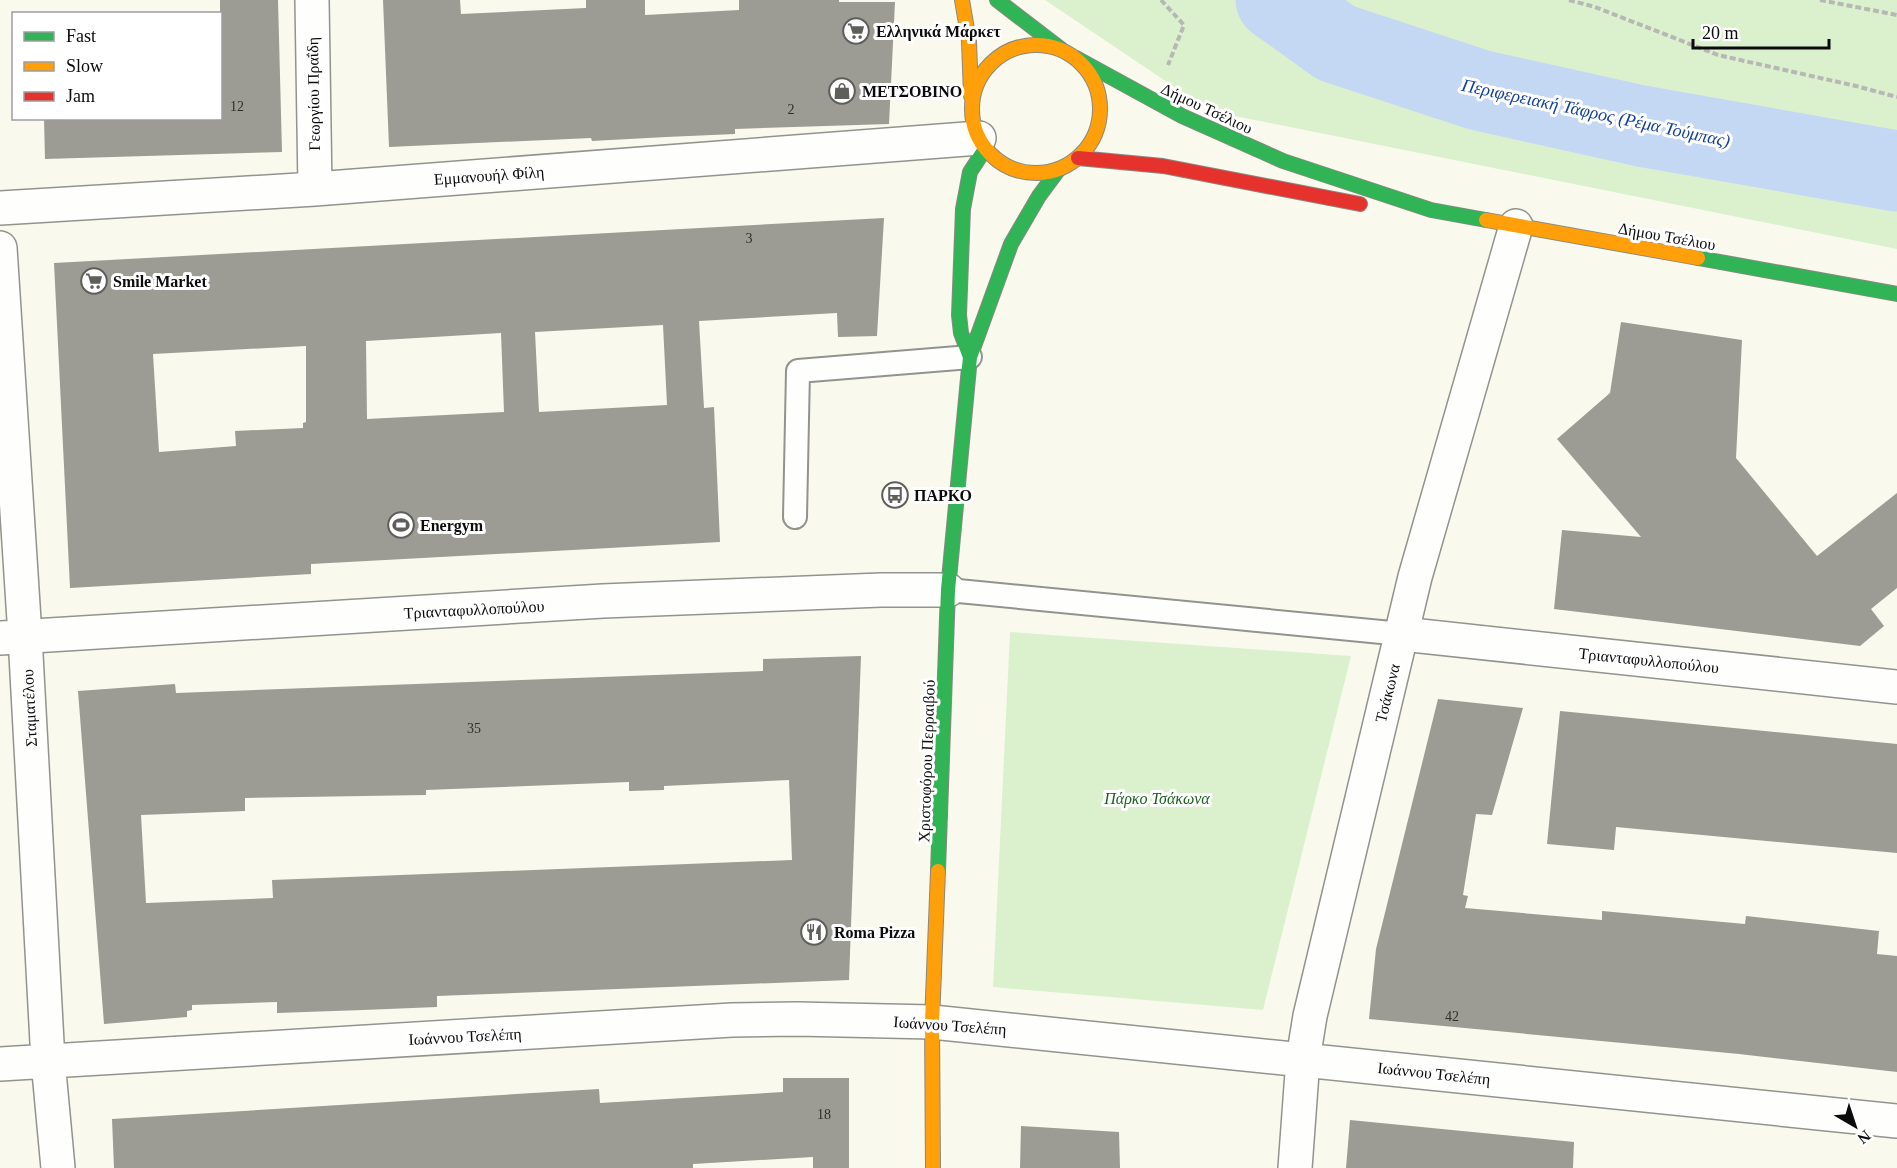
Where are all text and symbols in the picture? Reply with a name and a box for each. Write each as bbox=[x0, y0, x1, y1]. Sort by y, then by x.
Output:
legend bbox=[12, 12, 222, 120]
scale bar bbox=[1693, 12, 1830, 50]
supermarket icon: Ελληνικά Μάρκετ bbox=[841, 16, 871, 46]
place label: Ελληνικά Μάρκετ bbox=[876, 23, 1001, 41]
text: 20 m bbox=[1702, 23, 1739, 43]
text: Fast bbox=[66, 26, 96, 46]
street label: Γεωργίου Πραΐδη bbox=[304, 37, 324, 151]
text: Slow bbox=[66, 56, 103, 76]
water label: Περιφερειακή Τάφρος (Ρέμα Τούμπας) bbox=[1459, 75, 1732, 152]
shop icon: ΜΕΤΣΟΒΙΝΟ bbox=[827, 76, 857, 106]
street label: Δήμου Τσέλιου bbox=[1158, 80, 1255, 138]
place label: ΜΕΤΣΟΒΙΝΟ bbox=[862, 83, 962, 100]
text: Jam bbox=[66, 86, 95, 106]
house number: 12 bbox=[230, 99, 244, 114]
house number: 2 bbox=[788, 102, 795, 117]
street label: Εμμανουήλ Φίλη bbox=[433, 163, 545, 189]
street label: Δήμου Τσέλιου bbox=[1617, 220, 1717, 254]
house number: 3 bbox=[746, 231, 753, 246]
supermarket icon: Smile Market bbox=[79, 266, 109, 296]
place label: Smile Market bbox=[113, 273, 207, 290]
bus stop icon: ΠΑΡΚΟ bbox=[880, 480, 910, 510]
place label: ΠΑΡΚΟ bbox=[914, 487, 972, 504]
sports icon: Energym bbox=[386, 510, 416, 540]
place label: Energym bbox=[420, 517, 484, 535]
street label: Τριανταφυλλοπούλου bbox=[403, 597, 545, 623]
street label: Τριανταφυλλοπούλου bbox=[1578, 645, 1720, 677]
street label: Τσάκωνα bbox=[1372, 661, 1403, 724]
street label: Σταματέλου bbox=[19, 669, 41, 747]
street label: Χριστοφόρου Περραιβού bbox=[915, 679, 939, 843]
house number: 35 bbox=[467, 721, 481, 736]
park label: Πάρκο Τσάκωνα bbox=[1103, 790, 1210, 808]
restaurant icon: Roma Pizza bbox=[799, 917, 829, 947]
place label: Roma Pizza bbox=[834, 924, 915, 941]
house number: 42 bbox=[1445, 1009, 1459, 1024]
street label: Ιωάννου Τσελέπη bbox=[893, 1013, 1007, 1039]
street label: Ιωάννου Τσελέπη bbox=[408, 1025, 522, 1049]
street label: Ιωάννου Τσελέπη bbox=[1377, 1059, 1491, 1089]
north arrow bbox=[1825, 1096, 1885, 1156]
house number: 18 bbox=[817, 1107, 831, 1122]
text: N bbox=[1854, 1127, 1874, 1148]

